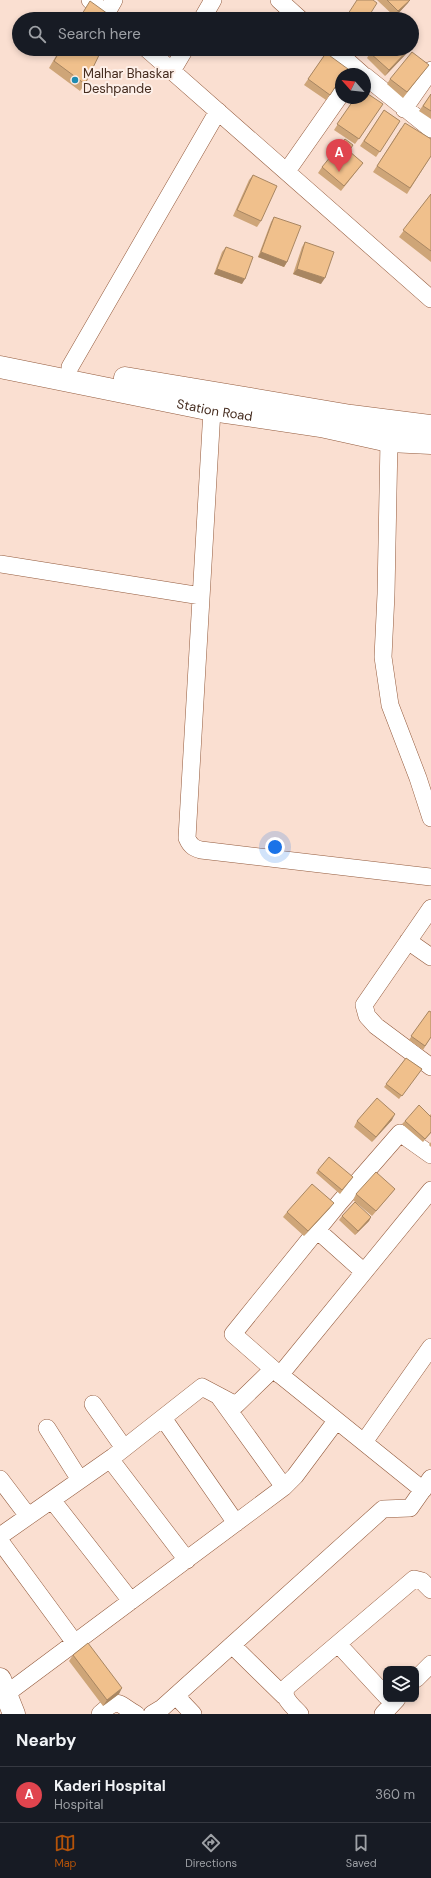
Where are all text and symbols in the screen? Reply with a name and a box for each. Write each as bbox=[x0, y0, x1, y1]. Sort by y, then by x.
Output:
search box bbox=[12, 12, 419, 56]
icon: search bbox=[26, 23, 48, 45]
text: Search here bbox=[58, 24, 141, 44]
place label: Malhar Bhaskar Deshpande bbox=[83, 65, 174, 97]
north arrow bbox=[335, 68, 371, 104]
marker: Malhar Bhaskar Deshpande bbox=[70, 75, 80, 85]
pin: A bbox=[326, 139, 352, 172]
street label: Station Road bbox=[175, 395, 254, 424]
your location bbox=[265, 837, 285, 857]
map controls bbox=[383, 1666, 419, 1702]
button: layers bbox=[383, 1666, 419, 1702]
text: Nearby bbox=[16, 1729, 76, 1751]
text: Kaderi Hospital bbox=[54, 1776, 166, 1796]
text: A bbox=[24, 1786, 34, 1803]
text: 360 m bbox=[375, 1786, 415, 1803]
text: Hospital bbox=[54, 1796, 103, 1813]
tab: Map bbox=[54, 1832, 77, 1870]
tab: Directions bbox=[185, 1832, 237, 1870]
tab: Saved bbox=[346, 1832, 377, 1870]

